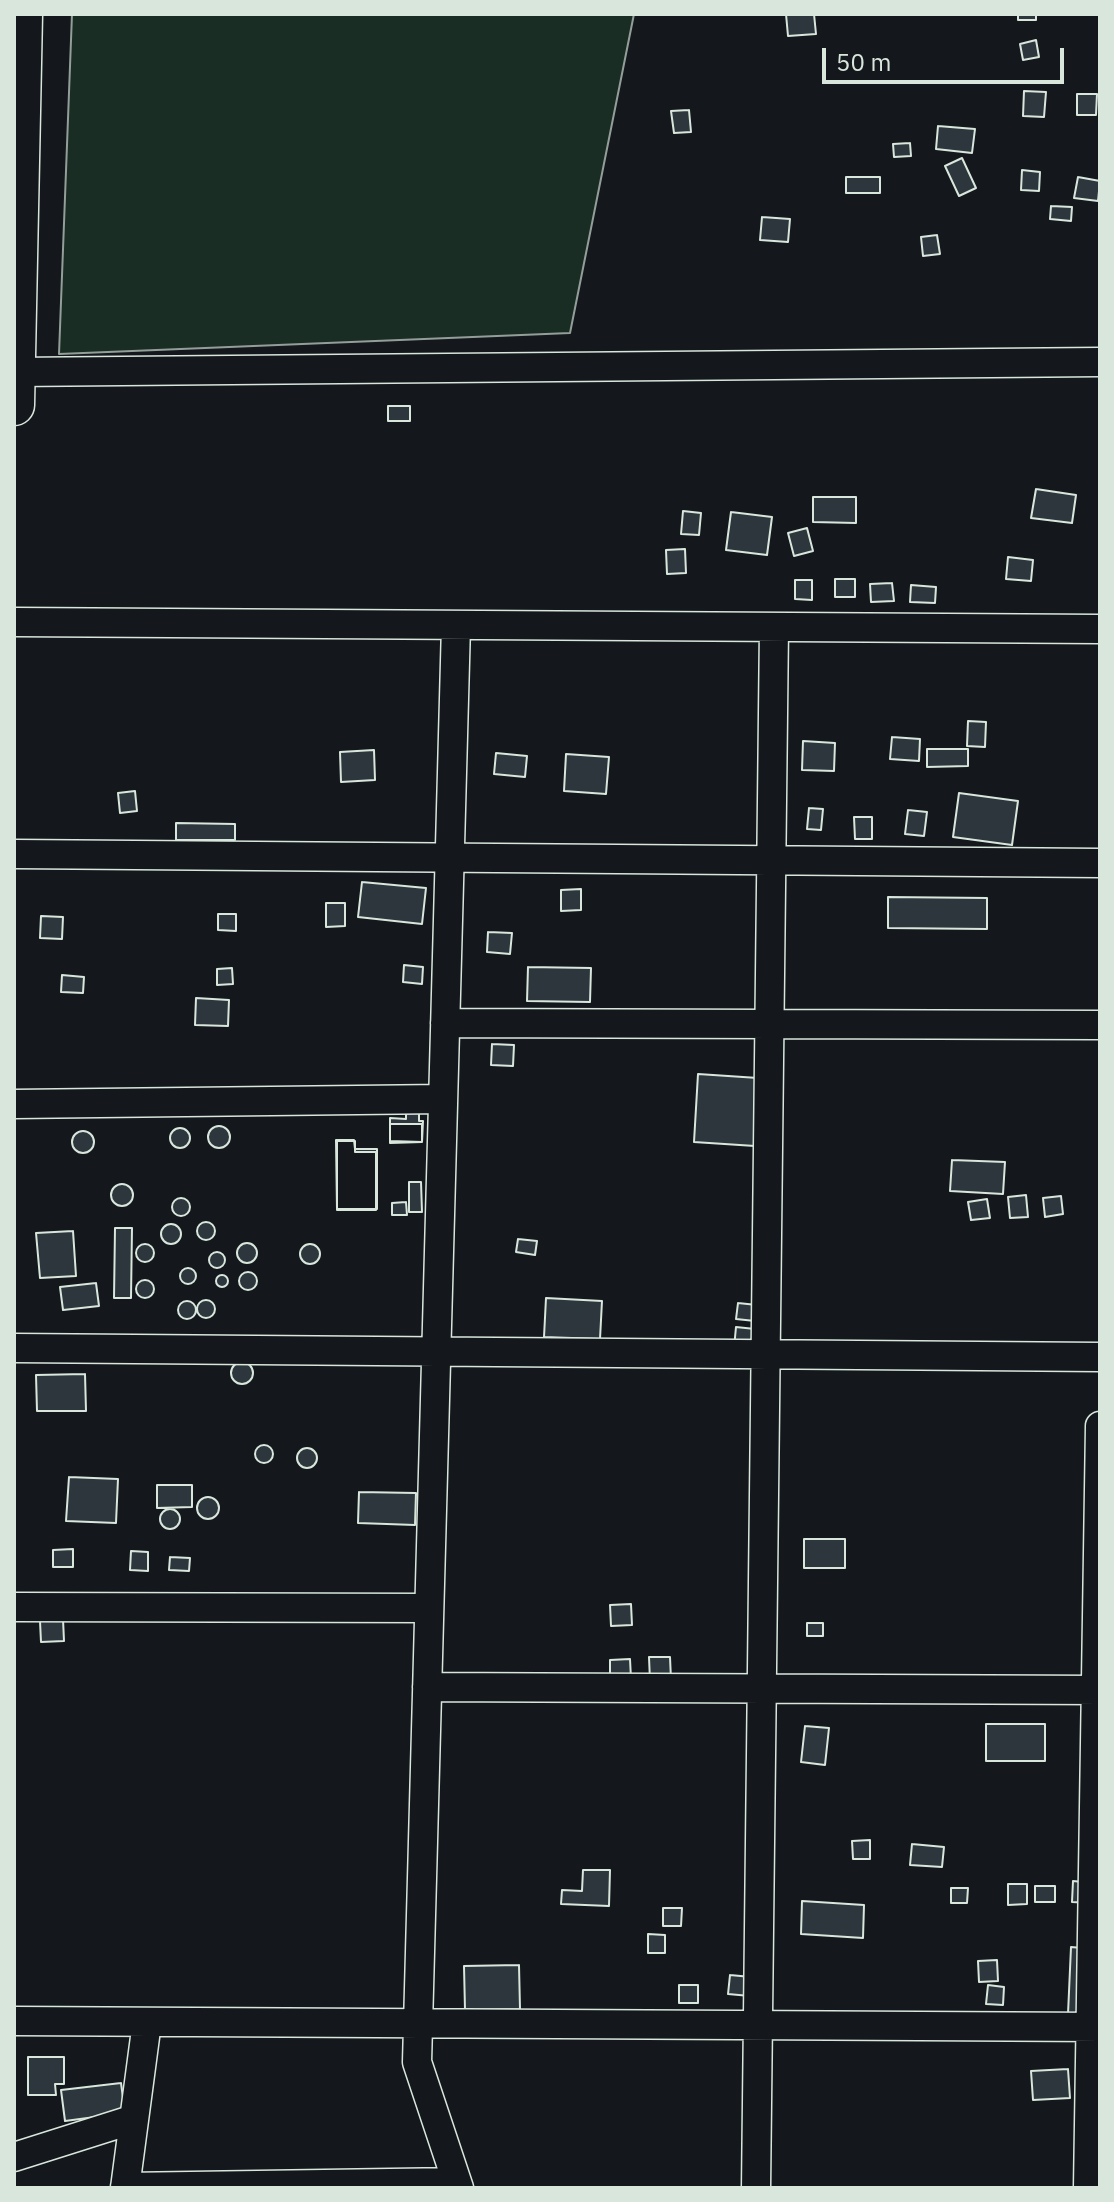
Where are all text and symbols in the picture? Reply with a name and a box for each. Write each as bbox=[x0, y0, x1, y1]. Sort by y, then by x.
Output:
scale bar bbox=[826, 32, 1068, 82]
text: 50 m bbox=[836, 46, 891, 78]

